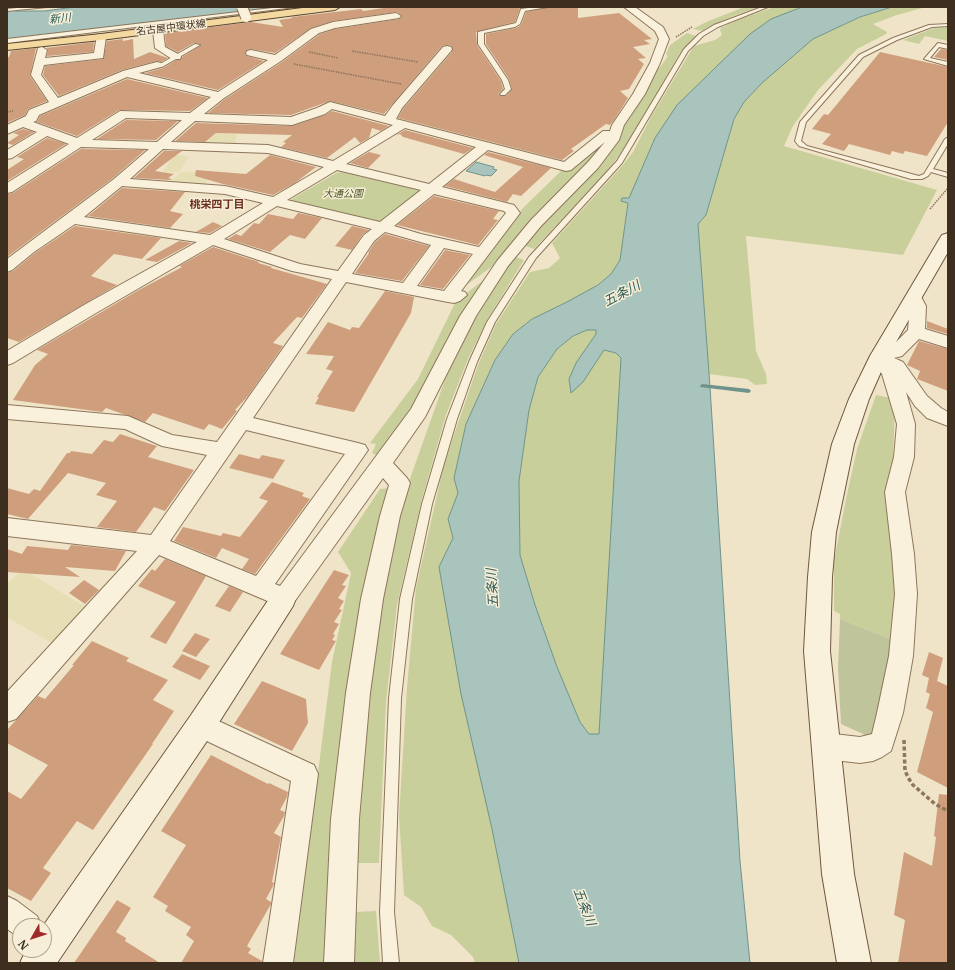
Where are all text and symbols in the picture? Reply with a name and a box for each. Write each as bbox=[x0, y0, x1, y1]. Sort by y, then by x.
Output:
water label: 新川 bbox=[48, 11, 72, 27]
street label: 名古屋中環状線 bbox=[136, 18, 206, 38]
park label: 大通公園 bbox=[323, 188, 363, 200]
district label: 桃栄四丁目 bbox=[190, 198, 244, 212]
water label: 五条川 bbox=[601, 278, 643, 310]
water label: 五条川 bbox=[484, 568, 502, 608]
water label: 五条川 bbox=[570, 886, 598, 928]
north arrow bbox=[12, 918, 52, 958]
text: N bbox=[15, 937, 32, 953]

